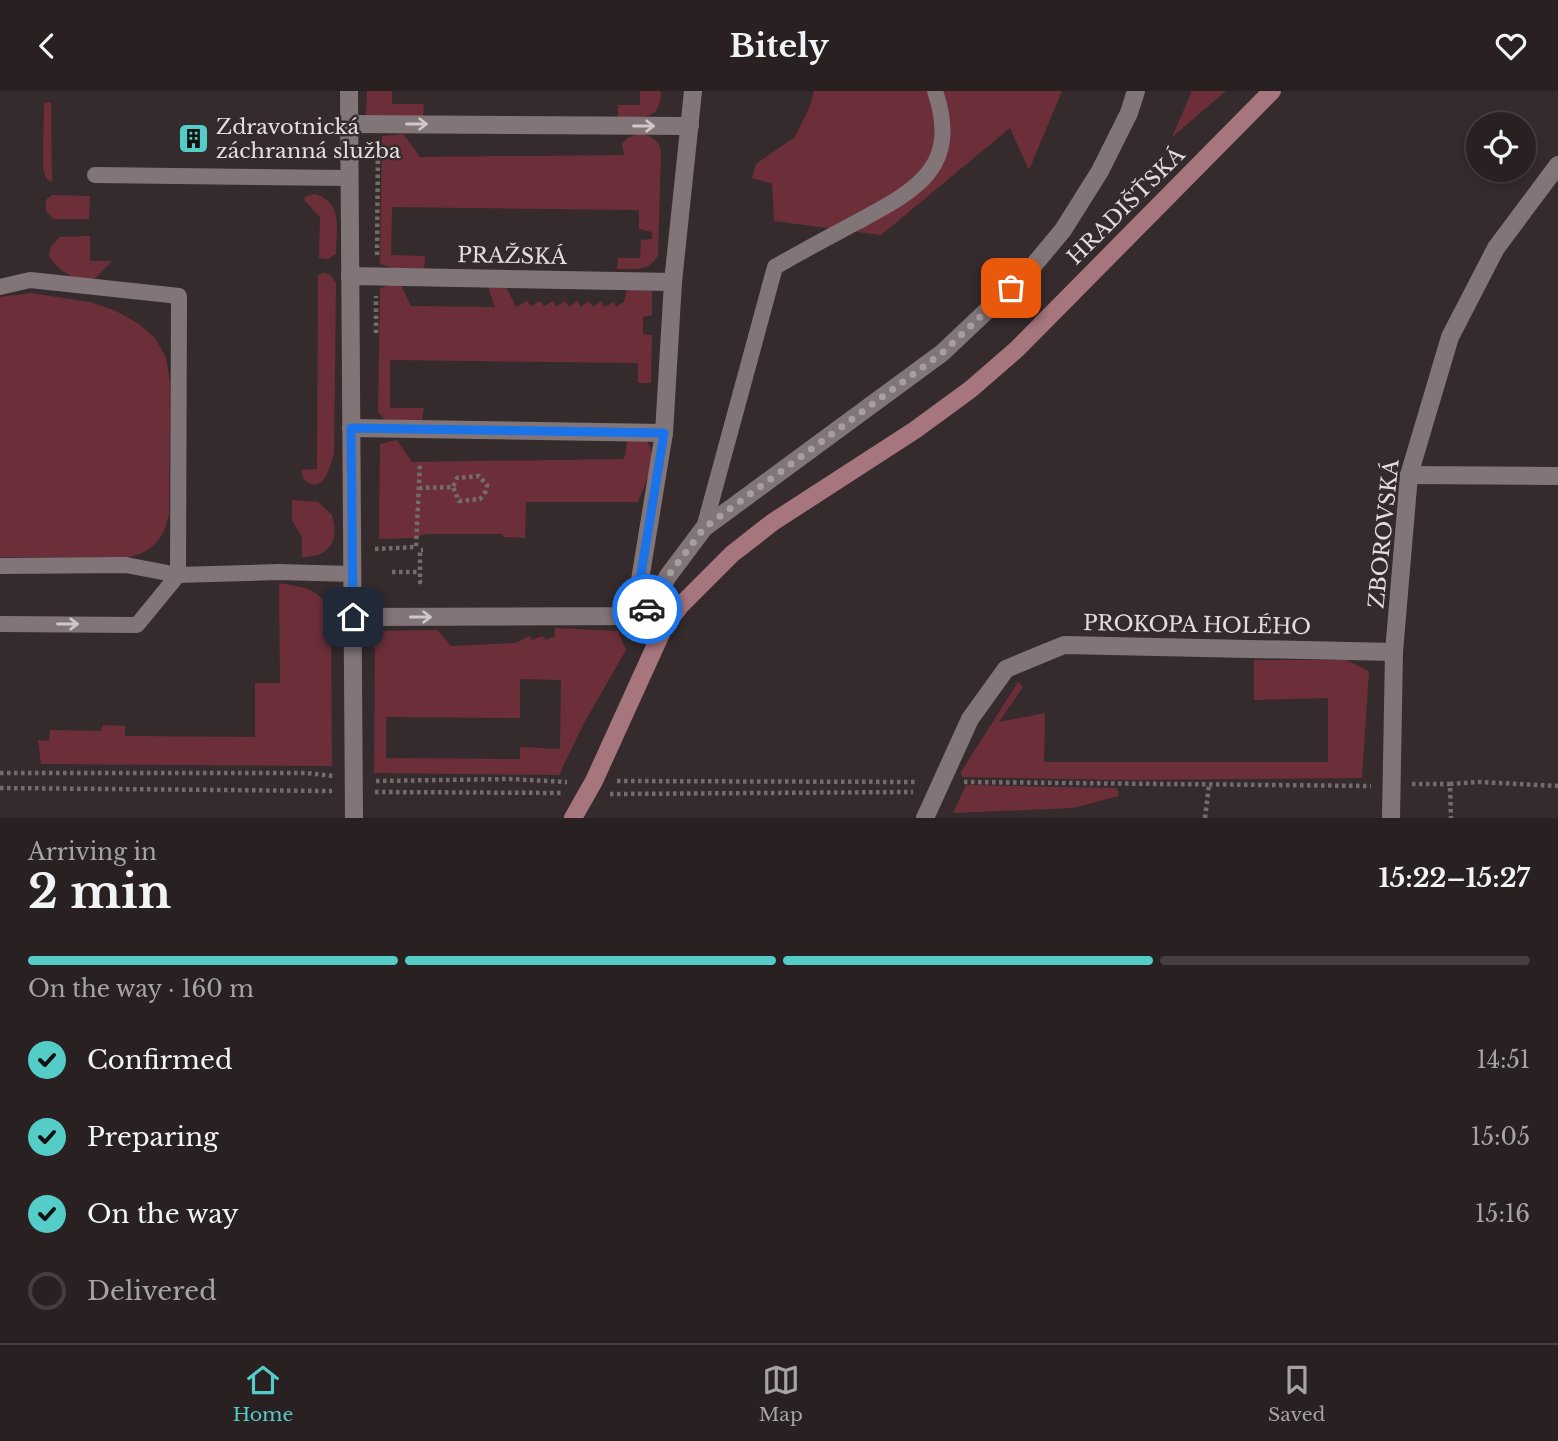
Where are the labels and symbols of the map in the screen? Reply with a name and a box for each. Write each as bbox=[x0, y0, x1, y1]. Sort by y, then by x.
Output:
place label: Zdravotnická záchranná služba bbox=[216, 114, 401, 164]
one-way arrow bbox=[405, 117, 428, 131]
one-way arrow bbox=[633, 119, 656, 132]
building icon: Zdravotnická záchranná služba bbox=[176, 122, 210, 156]
street label: HRADIŠŤSKÁ bbox=[1062, 141, 1191, 270]
street label: PRAŽSKÁ bbox=[457, 242, 568, 270]
pin bbox=[981, 258, 1041, 318]
street label: ZBOROVSKÁ bbox=[1363, 457, 1405, 610]
courier bbox=[612, 574, 682, 644]
pin bbox=[323, 587, 383, 647]
one-way arrow bbox=[409, 610, 432, 624]
street label: PROKOPA HOLÉHO bbox=[1083, 610, 1311, 640]
one-way arrow bbox=[56, 617, 79, 631]

